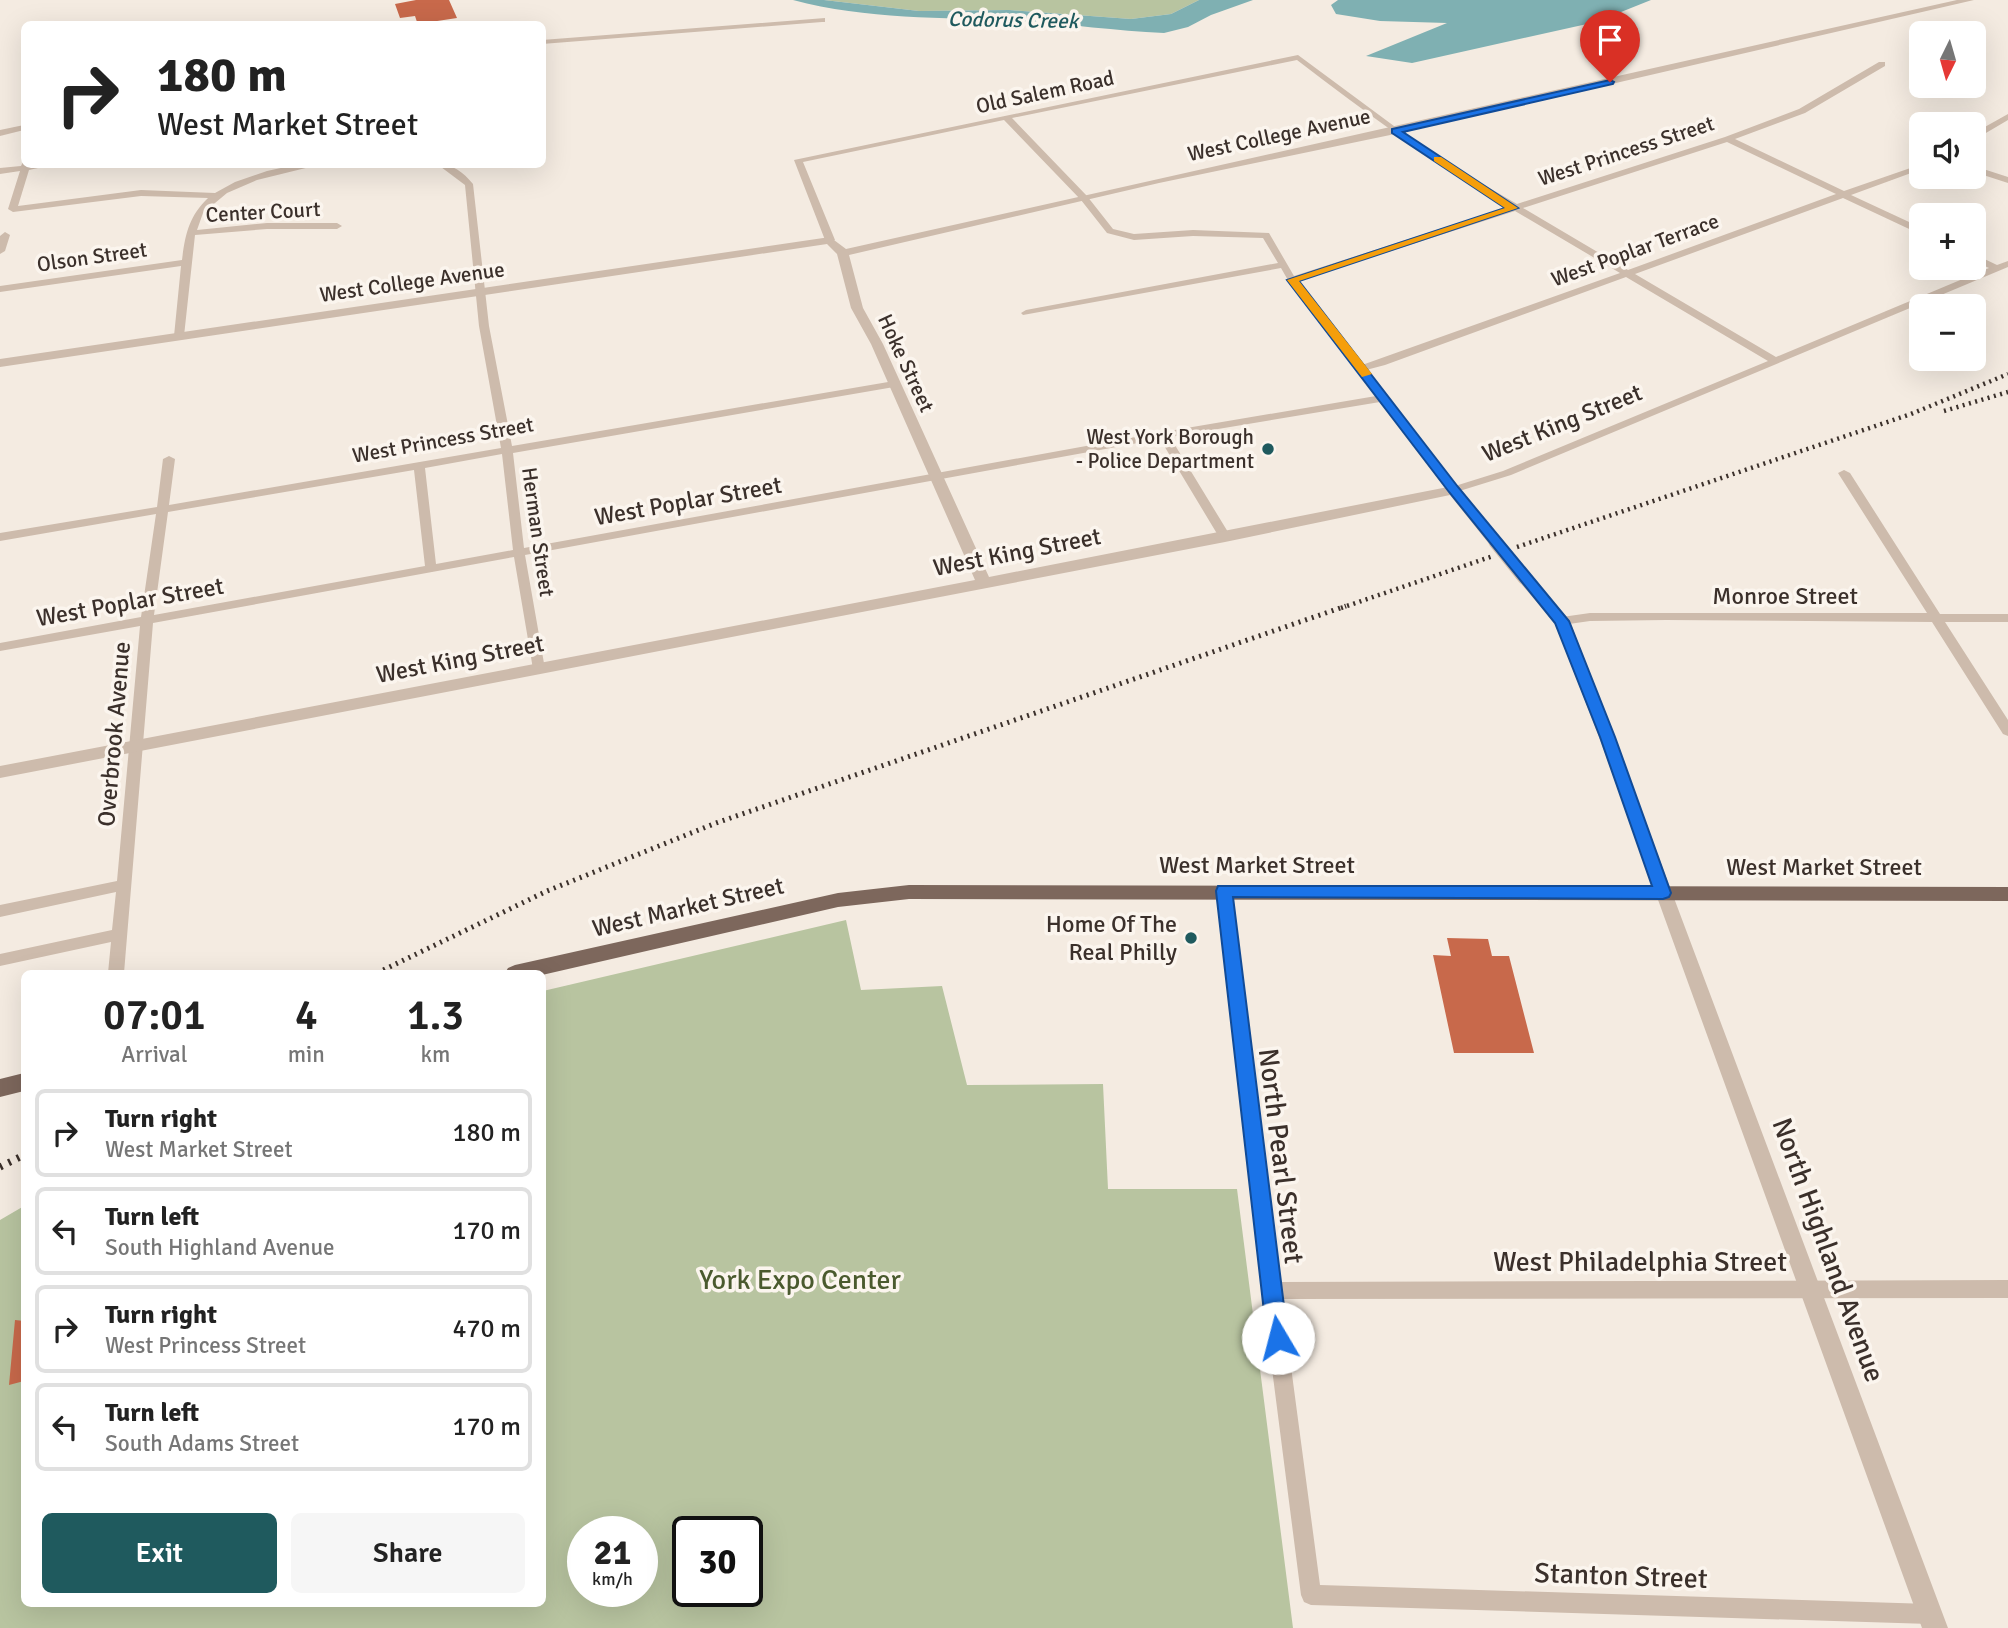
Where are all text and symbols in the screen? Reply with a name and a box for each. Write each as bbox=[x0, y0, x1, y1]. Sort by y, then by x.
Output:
water label: Codorus Creek bbox=[948, 6, 1081, 34]
pin bbox=[1580, 10, 1640, 82]
icon: arrive bbox=[1591, 21, 1629, 59]
north arrow bbox=[1909, 21, 1986, 98]
map controls bbox=[1909, 21, 1986, 371]
text: 180 m bbox=[157, 45, 287, 105]
icon: right bbox=[42, 49, 133, 140]
street label: Old Salem Road bbox=[973, 65, 1117, 119]
street label: West College Avenue bbox=[1185, 103, 1373, 167]
text: West Market Street bbox=[157, 105, 418, 144]
street label: West Princess Street bbox=[1535, 110, 1717, 192]
button: sound bbox=[1909, 112, 1986, 189]
street label: Center Court bbox=[205, 196, 321, 228]
button: + bbox=[1909, 203, 1986, 280]
street label: West Poplar Terrace bbox=[1548, 208, 1722, 292]
street label: Olson Street bbox=[35, 236, 149, 278]
street label: West College Avenue bbox=[318, 256, 506, 308]
button: − bbox=[1909, 294, 1986, 371]
street label: Hoke Street bbox=[872, 310, 940, 416]
street label: West King Street bbox=[1478, 377, 1646, 469]
street label: West Princess Street bbox=[350, 411, 536, 469]
place label: West York Borough - Police Department bbox=[1076, 424, 1254, 474]
marker: West York Borough - Police Department bbox=[1260, 441, 1276, 457]
street label: Herman Street bbox=[516, 466, 560, 598]
street label: West Poplar Street bbox=[592, 470, 784, 532]
street label: West King Street bbox=[931, 521, 1103, 583]
street label: West Poplar Street bbox=[34, 571, 226, 633]
street label: Monroe Street bbox=[1712, 581, 1858, 611]
street label: West King Street bbox=[374, 628, 546, 690]
street label: Overbrook Avenue bbox=[91, 640, 137, 828]
street label: West Market Street bbox=[1159, 850, 1355, 880]
street label: West Market Street bbox=[1726, 852, 1922, 882]
street label: West Market Street bbox=[589, 870, 787, 944]
place label: Home Of The Real Philly bbox=[1046, 909, 1177, 967]
marker: Home Of The Real Philly bbox=[1183, 930, 1199, 946]
text: 07:01 bbox=[103, 990, 206, 1041]
text: 4 bbox=[295, 990, 318, 1041]
text: 1.3 bbox=[407, 990, 464, 1041]
text: Arrival bbox=[121, 1040, 188, 1069]
text: min bbox=[288, 1040, 325, 1069]
text: km bbox=[421, 1040, 450, 1069]
street label: North Pearl Street bbox=[1251, 1046, 1311, 1266]
text: Turn right bbox=[105, 1103, 217, 1135]
street label: North Highland Avenue bbox=[1764, 1113, 1892, 1387]
icon: right bbox=[46, 1114, 84, 1152]
text: 180 m bbox=[452, 1117, 521, 1149]
text: West Market Street bbox=[105, 1135, 293, 1164]
text: Turn left bbox=[105, 1201, 199, 1233]
icon: left bbox=[46, 1212, 84, 1250]
text: 170 m bbox=[452, 1215, 521, 1247]
text: South Highland Avenue bbox=[105, 1233, 335, 1262]
street label: West Philadelphia Street bbox=[1493, 1245, 1787, 1279]
park label: York Expo Center bbox=[699, 1263, 902, 1297]
text: Turn right bbox=[105, 1299, 217, 1331]
position arrow bbox=[1241, 1301, 1315, 1375]
icon: right bbox=[46, 1310, 84, 1348]
text: 470 m bbox=[452, 1313, 521, 1345]
text: West Princess Street bbox=[105, 1331, 306, 1360]
text: Turn left bbox=[105, 1397, 199, 1429]
icon: left bbox=[46, 1408, 84, 1446]
text: 170 m bbox=[452, 1411, 521, 1443]
text: South Adams Street bbox=[105, 1429, 299, 1458]
button: Exit bbox=[42, 1513, 277, 1593]
button: Share bbox=[291, 1513, 525, 1593]
speed limit sign: 30 bbox=[672, 1516, 763, 1607]
text: 21 bbox=[594, 1531, 631, 1574]
street label: Stanton Street bbox=[1534, 1556, 1708, 1596]
text: km/h bbox=[592, 1568, 633, 1590]

